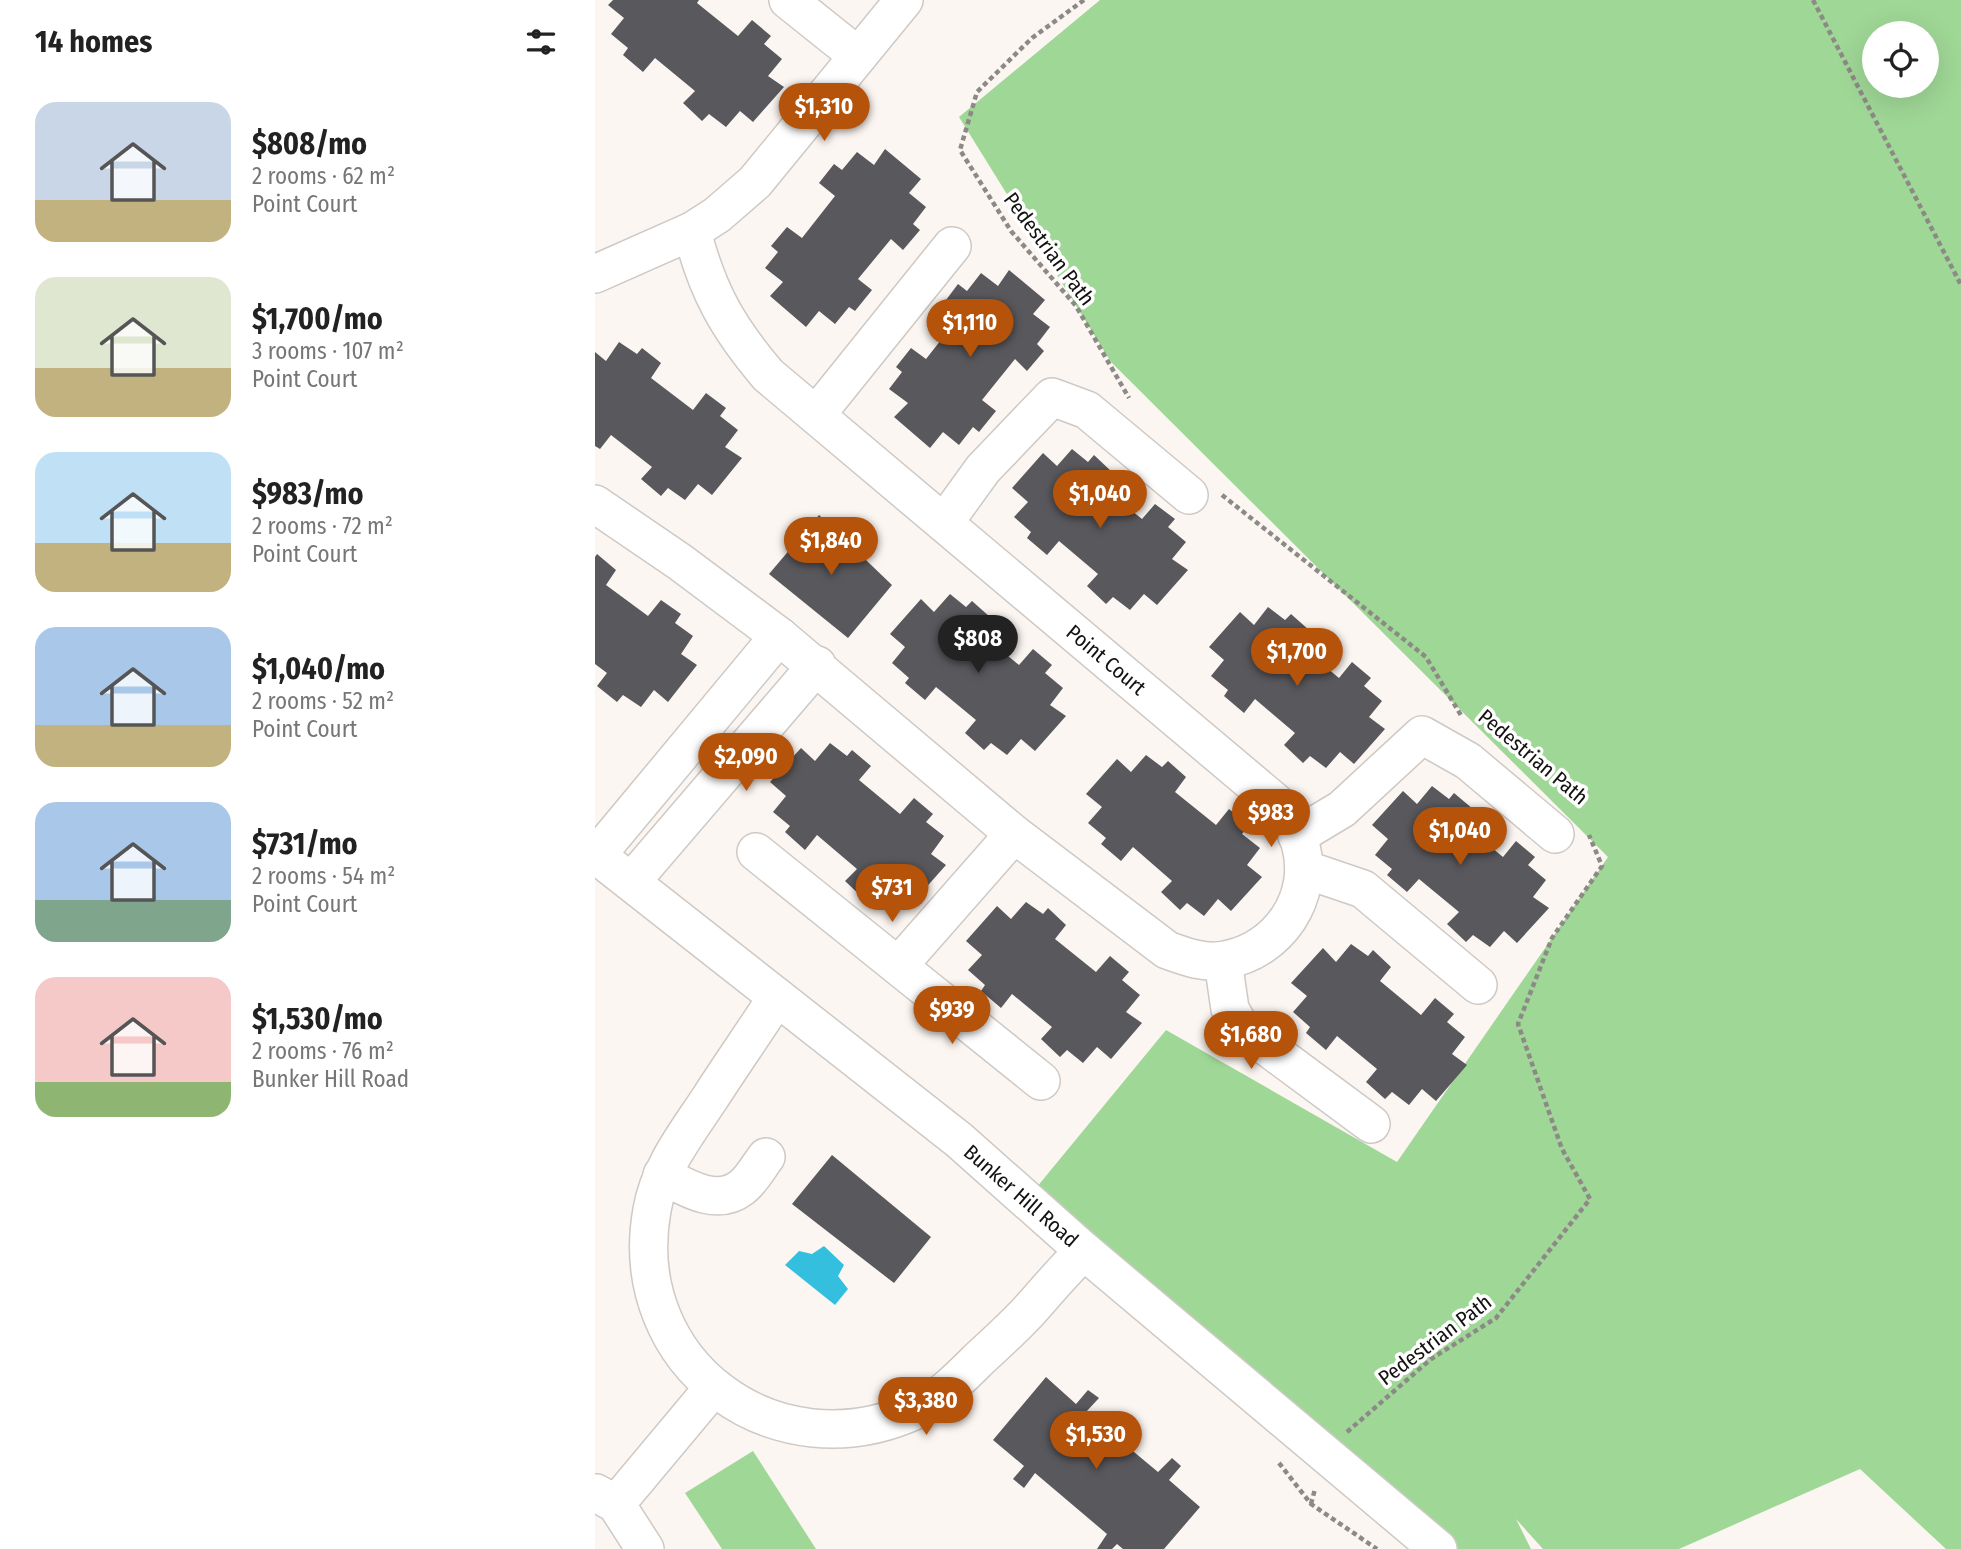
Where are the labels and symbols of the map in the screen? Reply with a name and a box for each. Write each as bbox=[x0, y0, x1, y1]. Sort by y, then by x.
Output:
pin: $1,310 bbox=[767, 83, 881, 143]
street label: Pedestrian Path bbox=[998, 187, 1100, 311]
pin: $1,110 bbox=[913, 300, 1027, 359]
pin: $1,040 bbox=[1043, 470, 1157, 530]
pin: $1,840 bbox=[774, 518, 888, 577]
pin: $808 bbox=[937, 616, 1019, 675]
street label: Point Court bbox=[1061, 619, 1151, 701]
pin: $1,700 bbox=[1240, 628, 1354, 688]
street label: Pedestrian Path bbox=[1473, 704, 1593, 810]
pin: $2,090 bbox=[689, 734, 803, 793]
pin: $983 bbox=[1230, 790, 1312, 849]
pin: $1,040 bbox=[1403, 808, 1517, 867]
pin: $731 bbox=[851, 864, 933, 924]
pin: $939 bbox=[911, 986, 993, 1046]
pin: $1,680 bbox=[1194, 1012, 1308, 1071]
street label: Bunker Hill Road bbox=[958, 1139, 1084, 1253]
street label: Pedestrian Path bbox=[1373, 1289, 1497, 1391]
pin: $3,380 bbox=[869, 1378, 983, 1437]
pin: $1,530 bbox=[1039, 1412, 1153, 1471]

